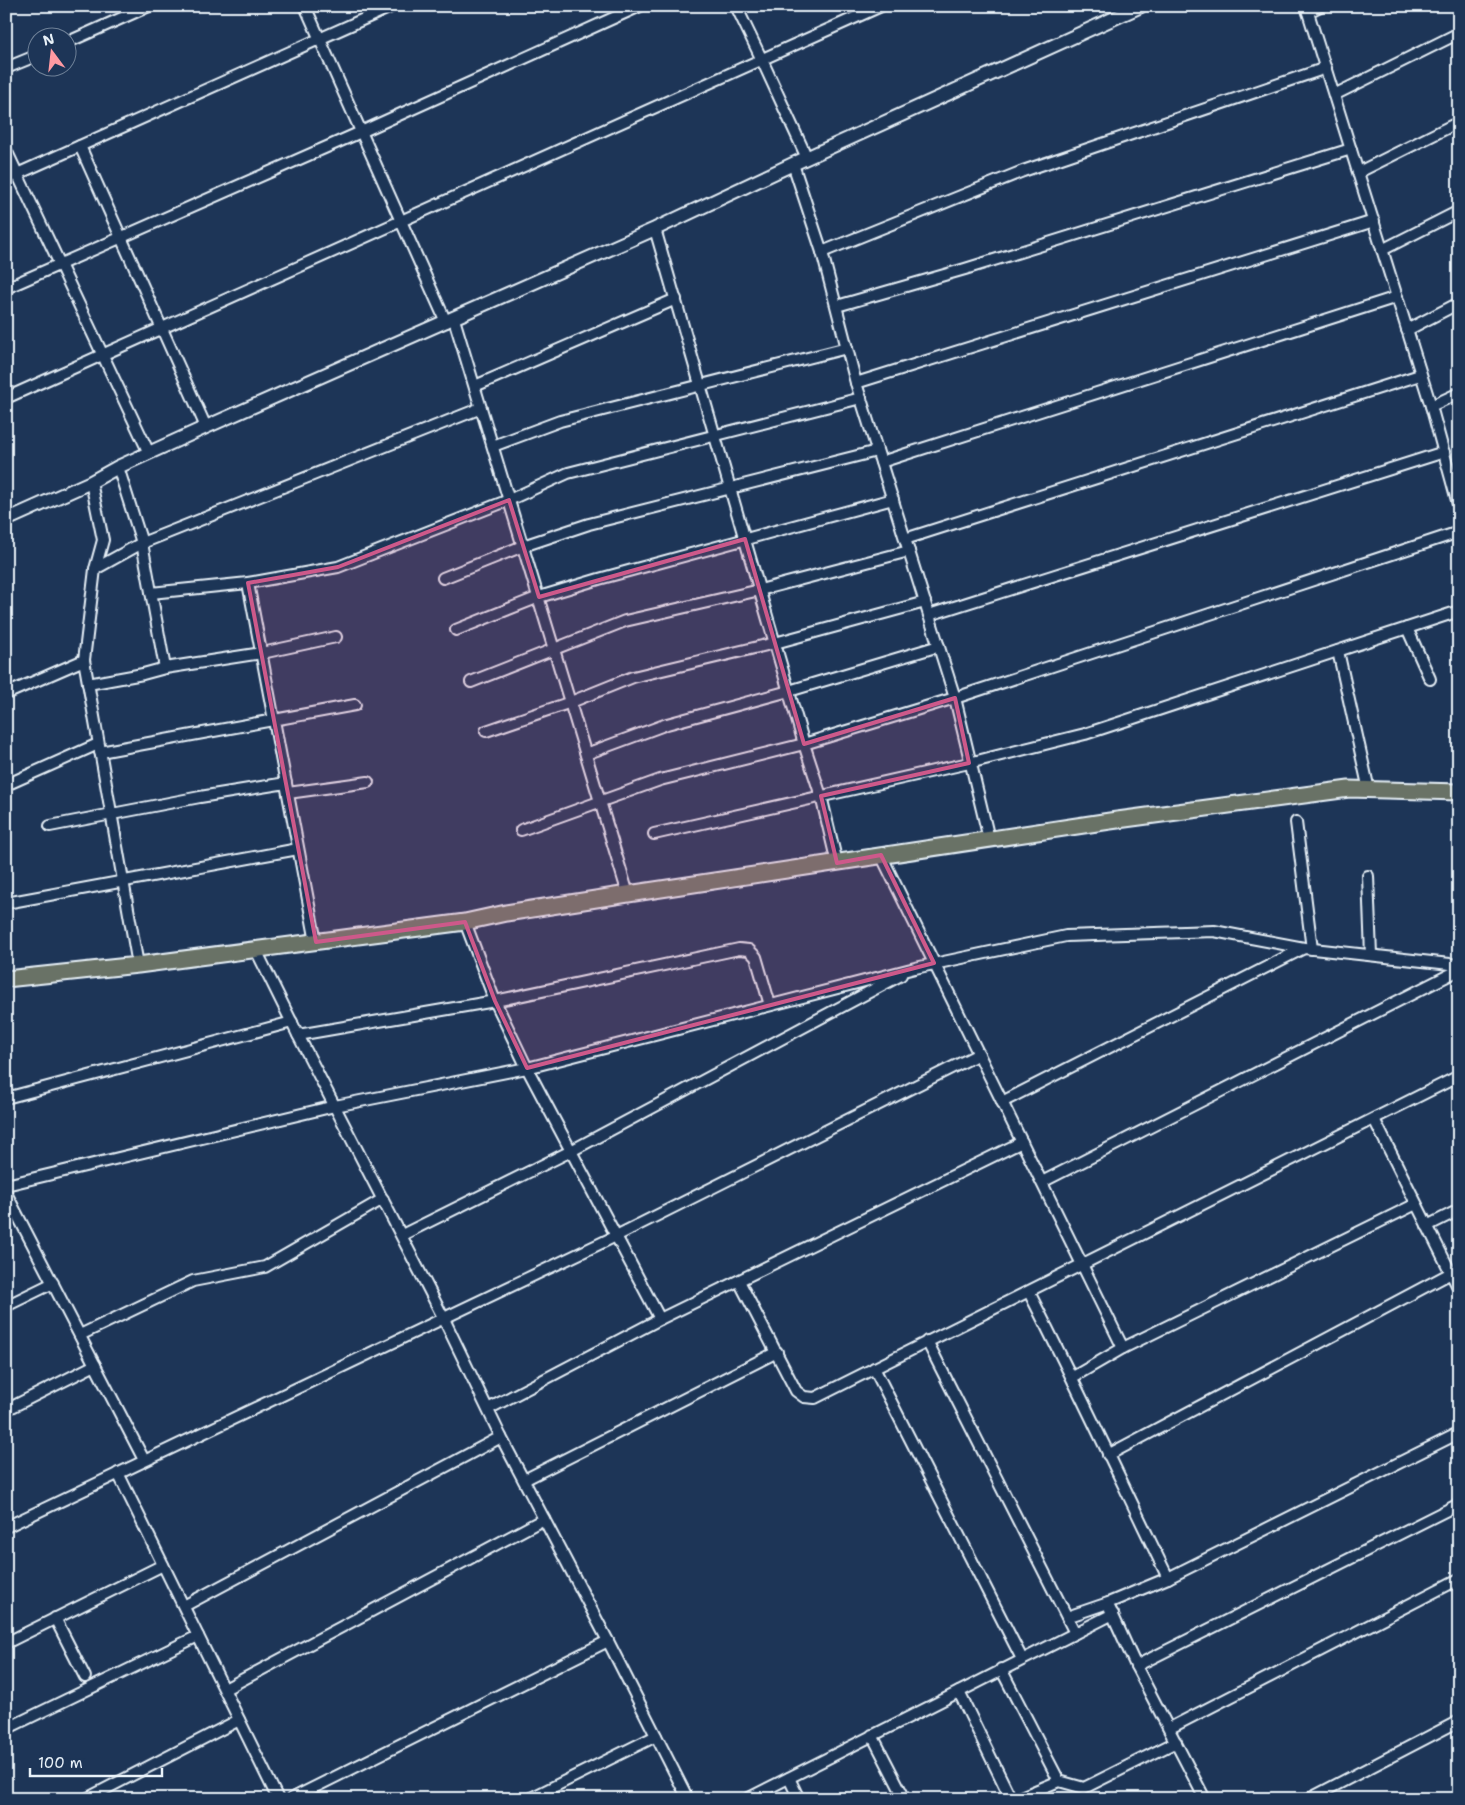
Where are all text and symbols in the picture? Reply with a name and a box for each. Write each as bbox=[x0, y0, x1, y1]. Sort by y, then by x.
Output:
north arrow bbox=[28, 28, 78, 78]
text: N bbox=[41, 29, 56, 50]
scale bar bbox=[30, 1745, 162, 1777]
text: 100 m bbox=[38, 1753, 83, 1773]

